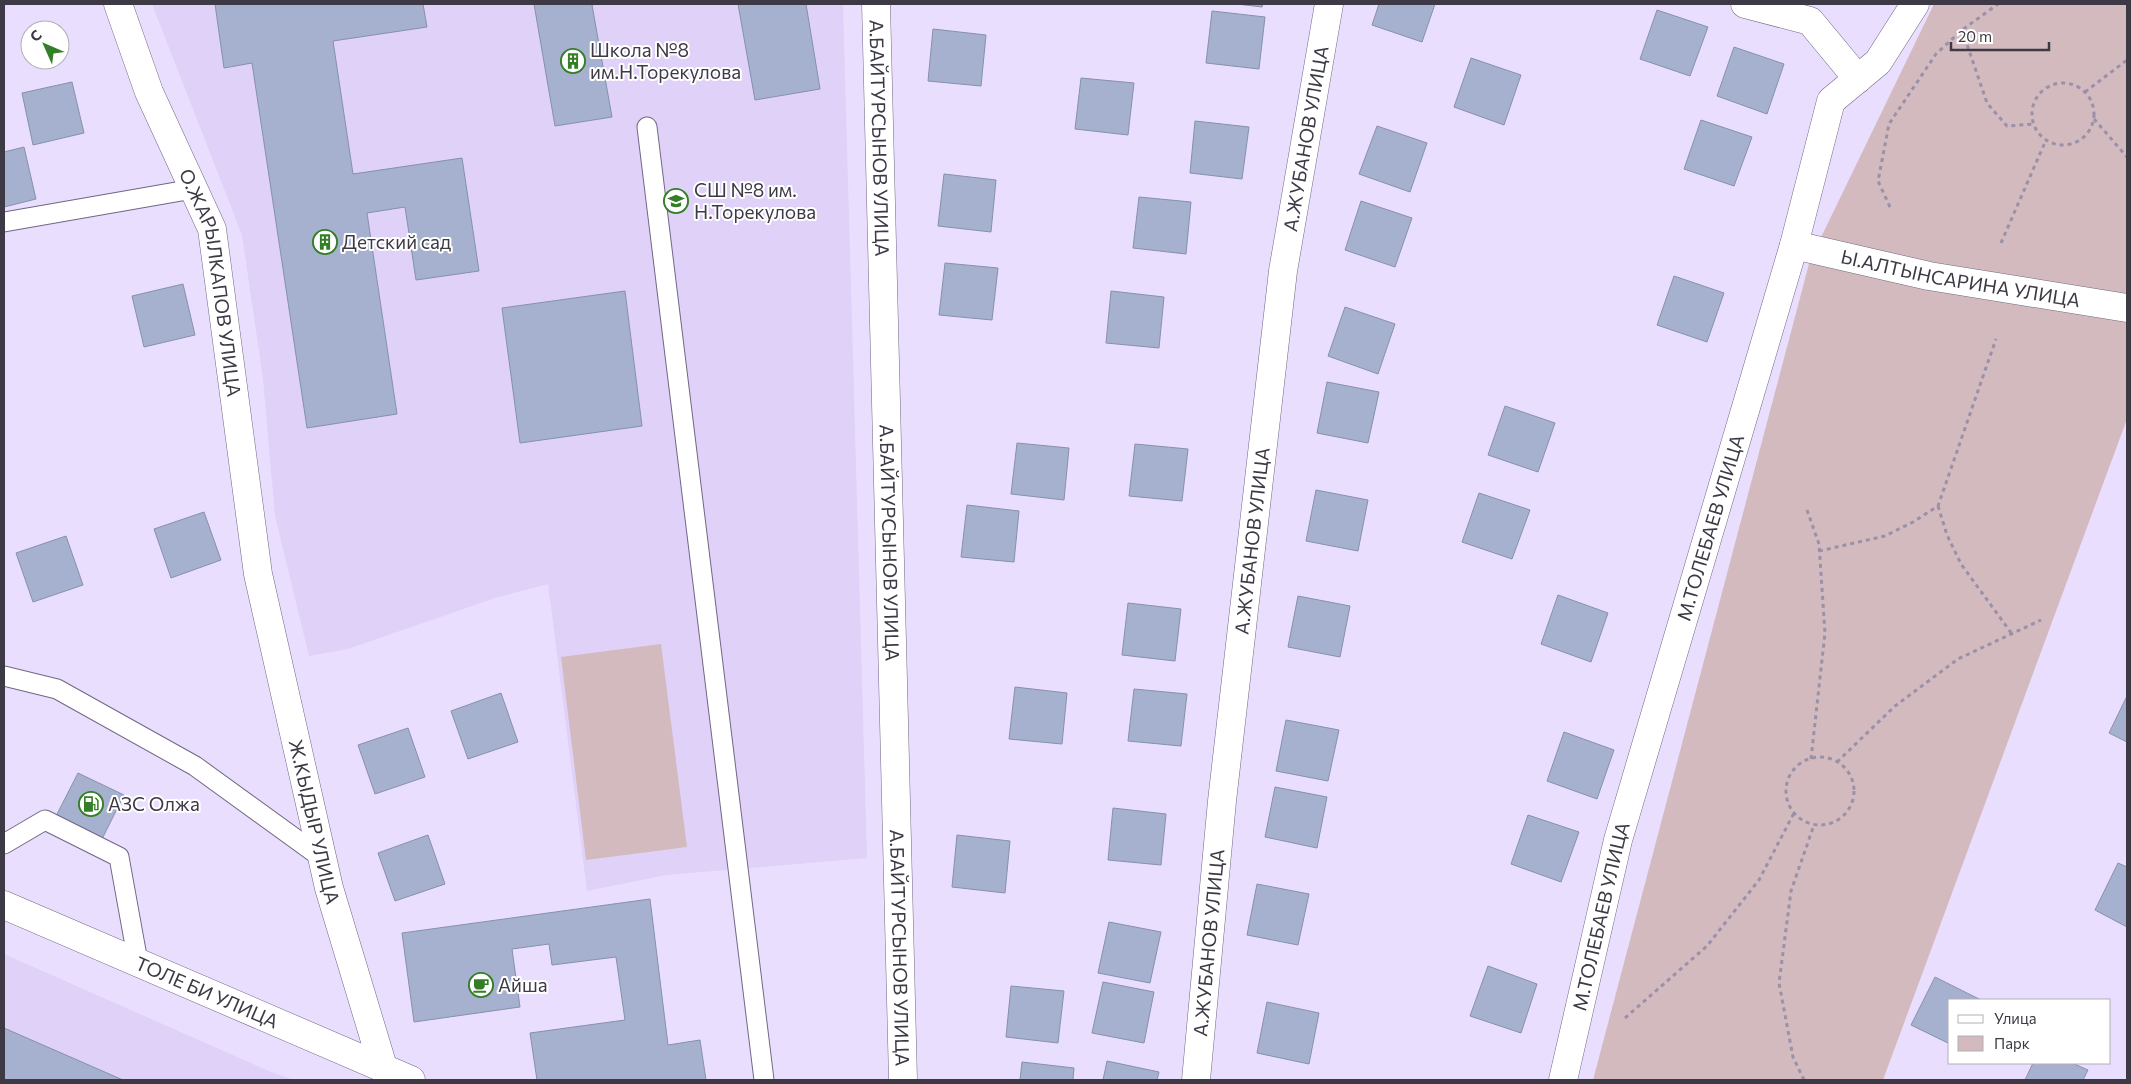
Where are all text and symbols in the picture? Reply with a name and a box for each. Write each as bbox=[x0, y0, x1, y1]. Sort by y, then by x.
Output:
street label: А.БАЙТУРСЫНОВ УЛИЦА bbox=[865, 19, 894, 257]
north arrow bbox=[20, 20, 70, 70]
scale bar bbox=[1951, 20, 2048, 52]
text: С bbox=[26, 26, 45, 45]
text: 20 m bbox=[1958, 27, 1992, 45]
place label: Школа №8 им.Н.Торекулова bbox=[590, 38, 741, 83]
street label: А.ЖУБАНОВ УЛИЦА bbox=[1278, 44, 1333, 233]
building icon: Школа №8 им.Н.Торекулова bbox=[560, 48, 586, 74]
street label: О.ЖАРЫЛКАПОВ УЛИЦА bbox=[175, 165, 246, 398]
place label: СШ №8 им. Н.Торекулова bbox=[694, 178, 816, 223]
school or university icon: СШ №8 им. Н.Торекулова bbox=[663, 188, 689, 214]
building icon: Детский сад bbox=[312, 229, 338, 255]
place label: Детский сад bbox=[342, 230, 451, 253]
street label: Ы.АЛТЫНСАРИНА УЛИЦА bbox=[1839, 244, 2082, 311]
street label: А.БАЙТУРСЫНОВ УЛИЦА bbox=[876, 424, 904, 662]
street label: М.ТОЛЕБАЕВ УЛИЦА bbox=[1671, 432, 1748, 623]
street label: А.ЖУБАНОВ УЛИЦА bbox=[1229, 446, 1274, 636]
street label: Ж.КЫДЫР УЛИЦА bbox=[285, 737, 345, 907]
fuel station icon: АЗС Олжа bbox=[78, 791, 104, 817]
place label: АЗС Олжа bbox=[108, 792, 200, 815]
street label: М.ТОЛЕБАЕВ УЛИЦА bbox=[1567, 819, 1634, 1013]
street label: А.БАЙТУРСЫНОВ УЛИЦА bbox=[886, 829, 915, 1066]
street label: А.ЖУБАНОВ УЛИЦА bbox=[1188, 848, 1228, 1037]
street label: ТОЛЕ БИ УЛИЦА bbox=[132, 951, 282, 1033]
cafe icon: Айша bbox=[468, 972, 494, 998]
place label: Айша bbox=[498, 973, 548, 996]
legend bbox=[1948, 999, 2111, 1064]
text: Улица bbox=[1994, 1009, 2036, 1027]
text: Парк bbox=[1994, 1034, 2030, 1052]

